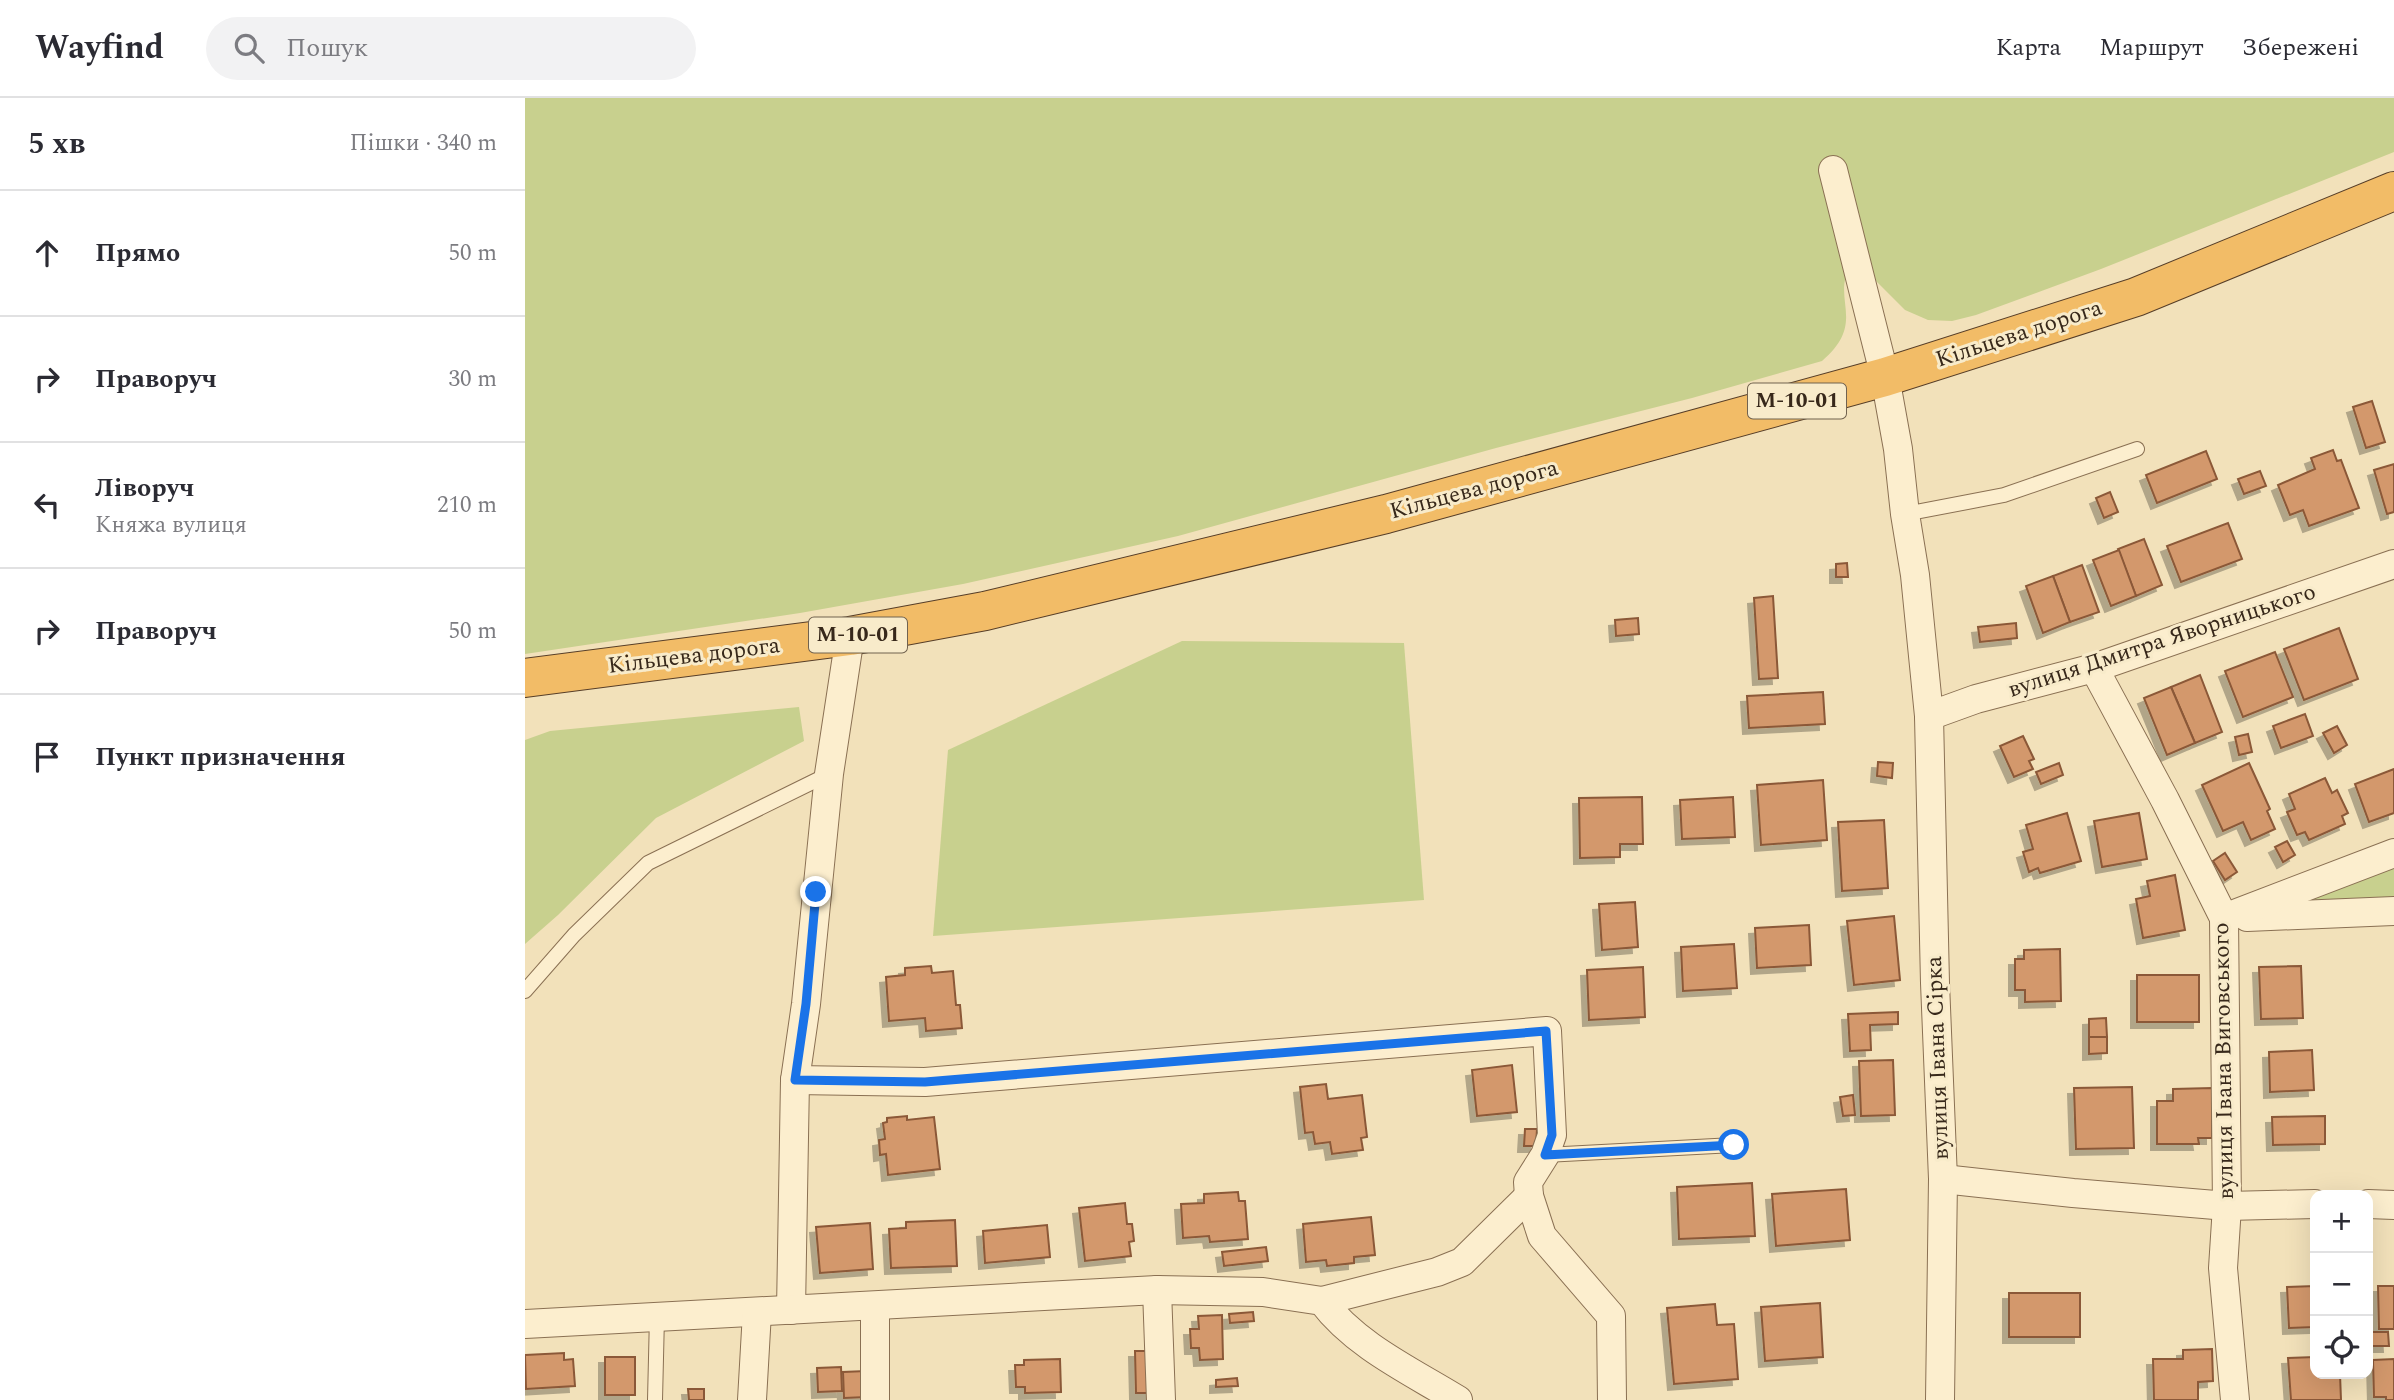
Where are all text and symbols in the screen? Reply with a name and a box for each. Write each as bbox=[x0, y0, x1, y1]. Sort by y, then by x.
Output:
search box bbox=[206, 17, 696, 80]
text: Wayfind bbox=[35, 23, 164, 73]
text: Пошук bbox=[286, 28, 368, 68]
icon: search bbox=[230, 29, 268, 67]
text: Карта bbox=[1996, 30, 2061, 66]
text: Маршрут bbox=[2099, 30, 2204, 66]
text: Збережені bbox=[2242, 30, 2359, 66]
text: 5 хв bbox=[28, 121, 85, 167]
text: Пішки · 340 m bbox=[349, 126, 497, 161]
text: Прямо bbox=[95, 233, 180, 273]
icon: ahead bbox=[28, 234, 66, 272]
text: 50 m bbox=[448, 236, 497, 271]
street label: Кільцева дорога bbox=[1931, 291, 2107, 377]
text: Праворуч bbox=[95, 359, 217, 399]
icon: right bbox=[28, 360, 66, 398]
text: 30 m bbox=[448, 362, 497, 397]
road number: М-10-01 bbox=[1748, 384, 1846, 418]
street label: Кільцева дорога bbox=[1386, 451, 1562, 529]
text: Ліворуч bbox=[95, 468, 194, 508]
icon: left bbox=[28, 486, 66, 524]
text: 210 m bbox=[437, 488, 497, 523]
text: Княжа вулиця bbox=[95, 508, 247, 543]
street label: вулиця Дмитра Яворницького bbox=[2004, 575, 2320, 707]
text: Праворуч bbox=[95, 611, 217, 651]
icon: right bbox=[28, 612, 66, 650]
text: 50 m bbox=[448, 614, 497, 649]
road number: М-10-01 bbox=[809, 618, 907, 652]
street label: Кільцева дорога bbox=[606, 628, 782, 684]
text: Пункт призначення bbox=[95, 737, 346, 777]
icon: arrive bbox=[28, 738, 66, 776]
route end bbox=[800, 876, 831, 907]
street label: вулиця Івана Виговського bbox=[2204, 922, 2244, 1200]
street label: вулиця Івана Сірка bbox=[1917, 955, 1959, 1161]
route start bbox=[1718, 1129, 1749, 1160]
map controls bbox=[2310, 1190, 2373, 1379]
button: + bbox=[2310, 1190, 2373, 1253]
button: − bbox=[2310, 1253, 2373, 1316]
button: locate bbox=[2310, 1316, 2373, 1379]

